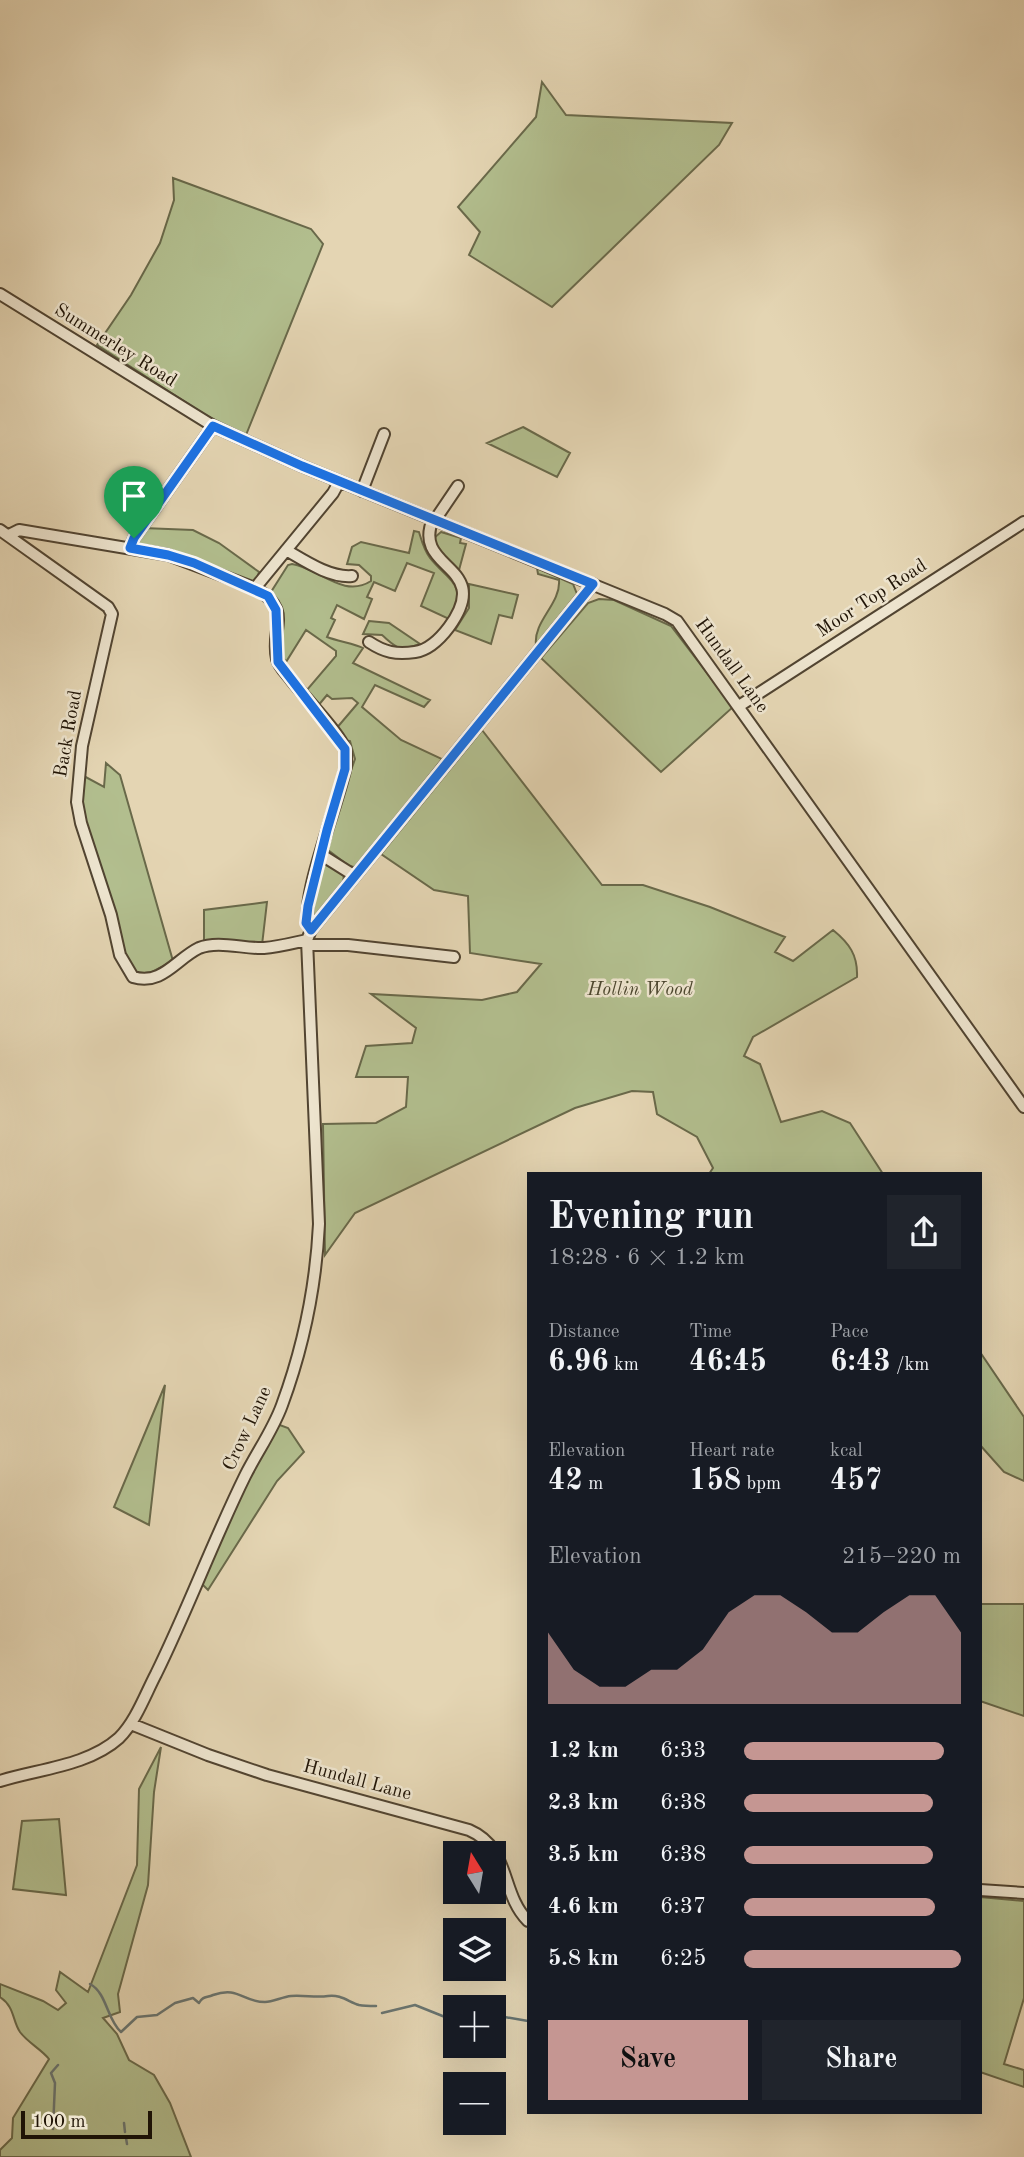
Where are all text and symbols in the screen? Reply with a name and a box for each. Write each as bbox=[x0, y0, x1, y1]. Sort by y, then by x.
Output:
street label: Summerley Road bbox=[51, 301, 180, 391]
pin bbox=[104, 466, 164, 538]
icon: arrive bbox=[115, 477, 153, 515]
street label: Moor Top Road bbox=[814, 556, 931, 642]
street label: Hundall Lane bbox=[691, 615, 771, 717]
street label: Back Road bbox=[52, 689, 86, 779]
park label: Hollin Wood bbox=[586, 981, 694, 1000]
button: share bbox=[887, 1195, 961, 1269]
text: Evening run bbox=[548, 1199, 754, 1237]
text: 18:28 · 6 × 1.2 km bbox=[548, 1246, 745, 1269]
text: Distance bbox=[548, 1323, 620, 1342]
text: Time bbox=[689, 1323, 732, 1342]
text: Pace bbox=[830, 1323, 869, 1342]
text: 6.96 bbox=[548, 1347, 609, 1377]
text: 46:45 bbox=[689, 1347, 767, 1377]
text: 6:43 bbox=[830, 1347, 891, 1377]
text: km bbox=[609, 1356, 639, 1375]
text: /km bbox=[891, 1356, 929, 1375]
street label: Crow Lane bbox=[220, 1384, 276, 1474]
text: Elevation bbox=[548, 1442, 625, 1461]
text: Heart rate bbox=[689, 1442, 774, 1461]
text: kcal bbox=[830, 1442, 863, 1461]
text: 42 bbox=[548, 1466, 583, 1496]
text: 158 bbox=[689, 1466, 741, 1496]
text: 457 bbox=[830, 1466, 882, 1496]
text: m bbox=[583, 1475, 603, 1494]
text: bpm bbox=[741, 1475, 781, 1494]
text: Elevation bbox=[548, 1545, 642, 1568]
text: 215–220 m bbox=[842, 1545, 961, 1568]
text: 1.2 km bbox=[548, 1739, 619, 1762]
text: 6:33 bbox=[660, 1739, 706, 1762]
street label: Hundall Lane bbox=[301, 1757, 413, 1805]
text: 2.3 km bbox=[548, 1791, 619, 1814]
text: 6:38 bbox=[660, 1791, 706, 1814]
north arrow bbox=[443, 1841, 506, 1904]
map controls bbox=[443, 1841, 506, 2135]
text: 3.5 km bbox=[548, 1843, 619, 1866]
text: 6:38 bbox=[660, 1843, 706, 1866]
text: 4.6 km bbox=[548, 1895, 619, 1918]
text: 6:37 bbox=[660, 1895, 706, 1918]
button: layers bbox=[443, 1918, 506, 1981]
text: 5.8 km bbox=[548, 1947, 619, 1970]
text: 6:25 bbox=[660, 1947, 706, 1970]
button: + bbox=[443, 1995, 506, 2058]
button: Save bbox=[548, 2020, 748, 2100]
button: Share bbox=[762, 2020, 961, 2100]
button: − bbox=[443, 2072, 506, 2135]
scale bar bbox=[21, 2108, 152, 2140]
text: 100 m bbox=[32, 2113, 85, 2132]

